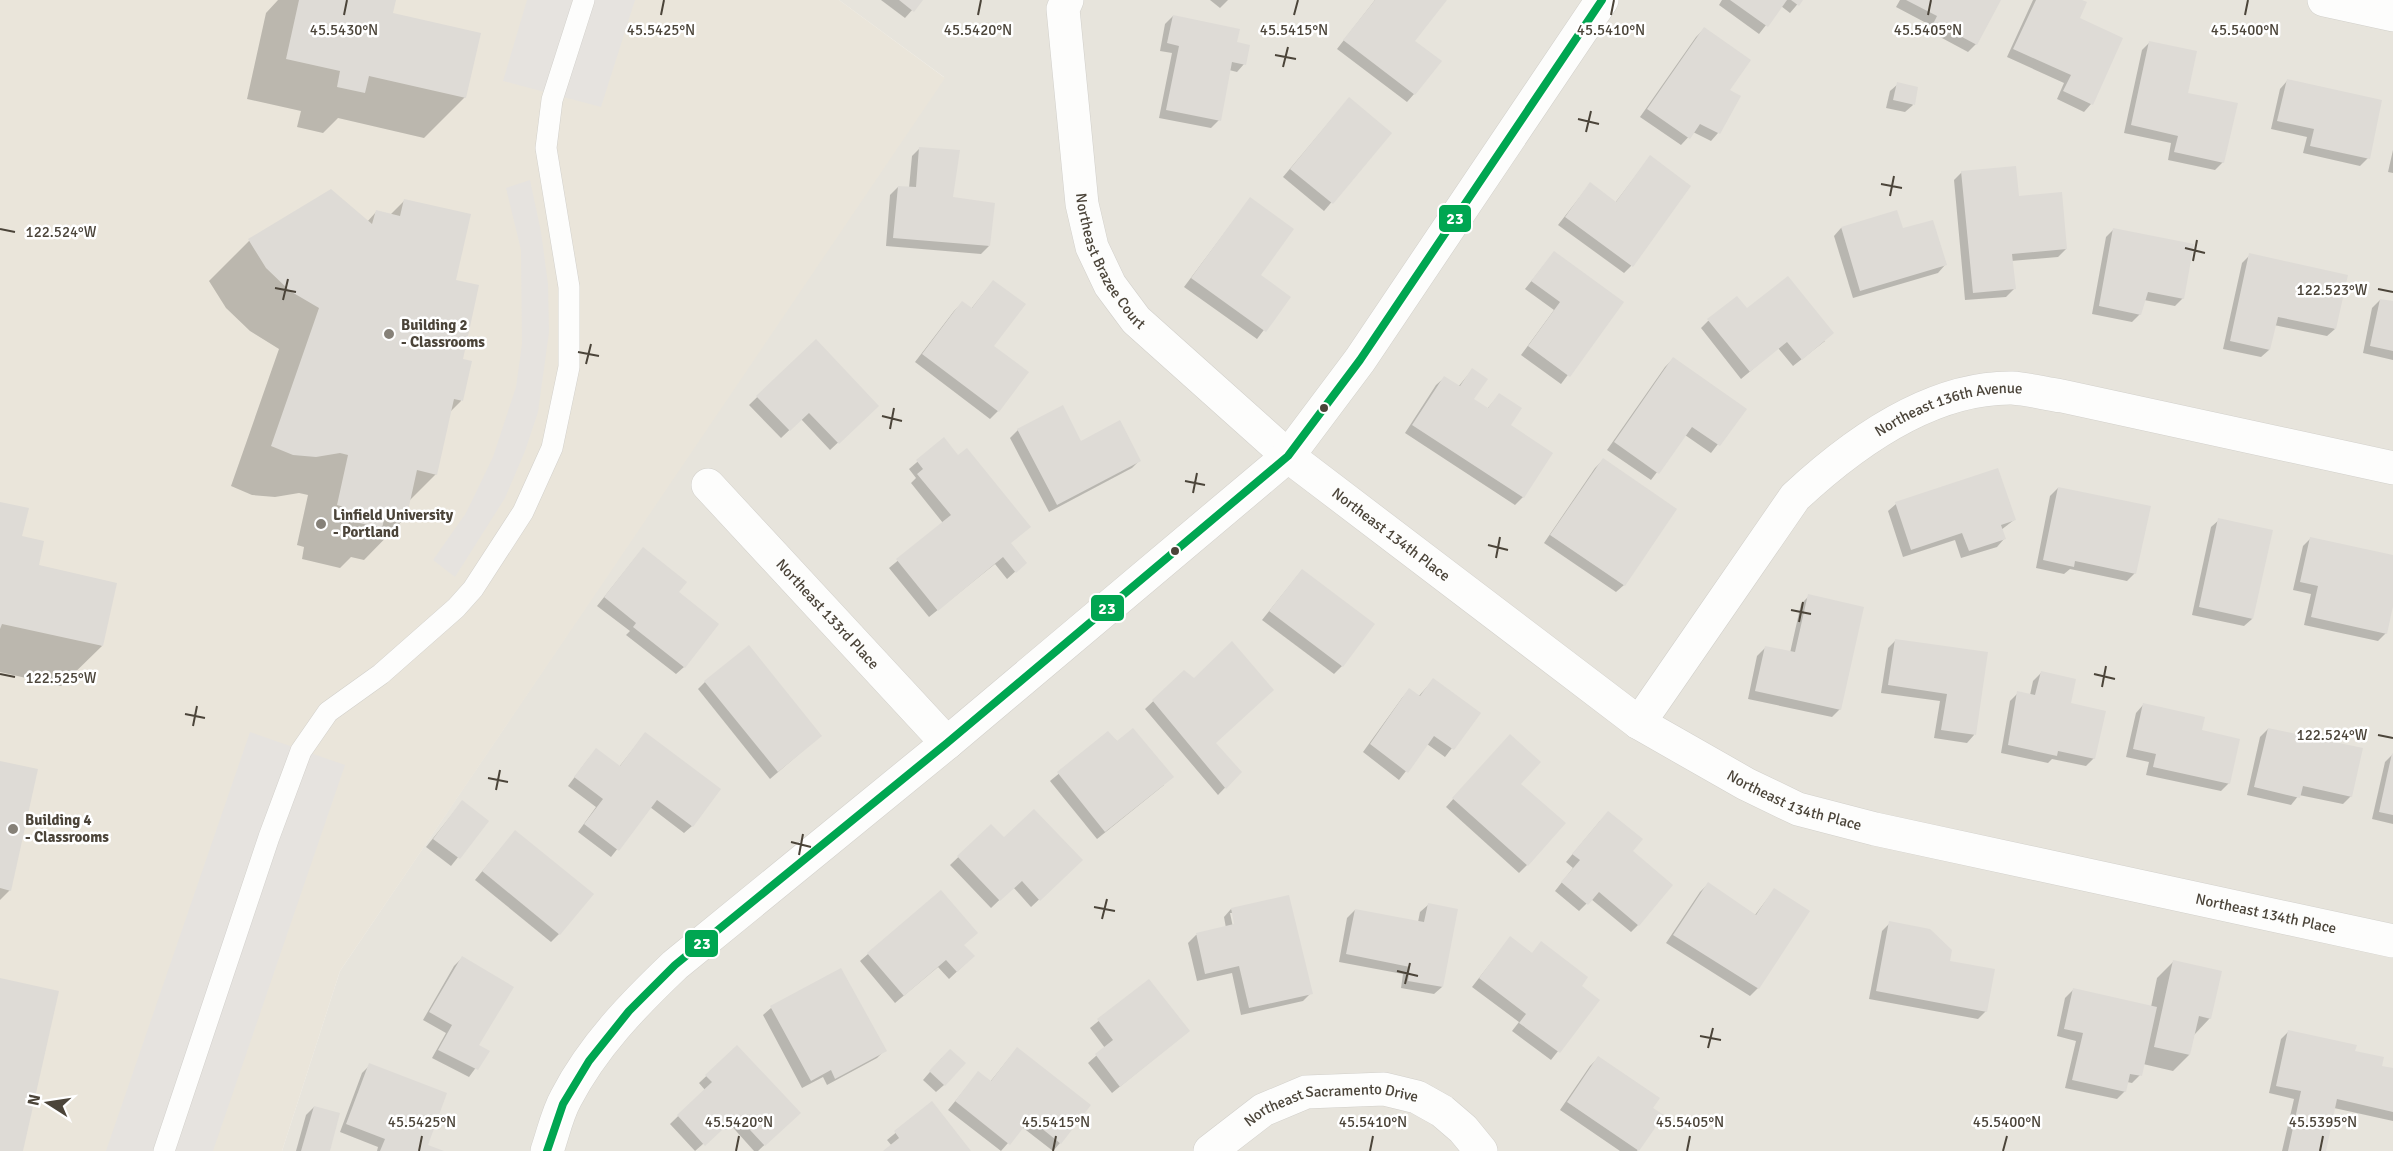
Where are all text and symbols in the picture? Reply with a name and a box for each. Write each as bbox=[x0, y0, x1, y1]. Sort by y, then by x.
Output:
text: 45.5430°N bbox=[310, 21, 378, 39]
text: 45.5425°N bbox=[627, 21, 695, 39]
text: 45.5420°N bbox=[944, 21, 1012, 39]
text: 45.5415°N bbox=[1260, 21, 1328, 39]
text: 45.5410°N bbox=[1577, 21, 1645, 39]
text: 45.5405°N bbox=[1894, 21, 1962, 39]
text: 45.5400°N bbox=[2211, 21, 2279, 39]
street label: Northeast Brazee Court bbox=[1072, 192, 1149, 333]
line badge: 23 bbox=[1438, 204, 1472, 233]
text: 23 bbox=[1446, 209, 1464, 229]
text: 122.524°W bbox=[26, 223, 97, 241]
text: 122.523°W bbox=[2297, 281, 2368, 299]
place label: Building 2 - Classrooms bbox=[401, 316, 485, 351]
marker: Building 2 - Classrooms bbox=[382, 327, 396, 341]
street label: Northeast 136th Avenue bbox=[1871, 379, 2023, 440]
unlabelled marker bbox=[1318, 402, 1330, 414]
street label: Northeast 134th Place bbox=[1328, 484, 1454, 585]
place label: Linfield University - Portland bbox=[333, 506, 454, 541]
marker: Linfield University - Portland bbox=[314, 517, 328, 531]
unlabelled marker bbox=[1169, 545, 1181, 557]
street label: Northeast 133rd Place bbox=[772, 555, 883, 673]
line badge: 23 bbox=[1090, 594, 1125, 622]
text: 23 bbox=[1098, 599, 1116, 619]
text: 122.525°W bbox=[26, 669, 97, 687]
text: 122.524°W bbox=[2297, 726, 2368, 744]
street label: Northeast 134th Place bbox=[1724, 766, 1864, 834]
place label: Building 4 - Classrooms bbox=[25, 811, 109, 846]
marker: Building 4 - Classrooms bbox=[6, 822, 20, 836]
street label: Northeast 134th Place bbox=[2194, 890, 2338, 938]
line badge: 23 bbox=[684, 929, 719, 958]
text: 23 bbox=[693, 934, 711, 954]
north arrow bbox=[18, 1073, 78, 1133]
street label: Northeast Sacramento Drive bbox=[1240, 1080, 1420, 1130]
text: N bbox=[23, 1093, 45, 1108]
text: 45.5425°N bbox=[388, 1113, 456, 1131]
text: 45.5420°N bbox=[705, 1113, 773, 1131]
text: 45.5415°N bbox=[1022, 1113, 1090, 1131]
text: 45.5410°N bbox=[1339, 1113, 1407, 1131]
text: 45.5405°N bbox=[1656, 1113, 1724, 1131]
text: 45.5400°N bbox=[1973, 1113, 2041, 1131]
text: 45.5395°N bbox=[2289, 1113, 2357, 1131]

